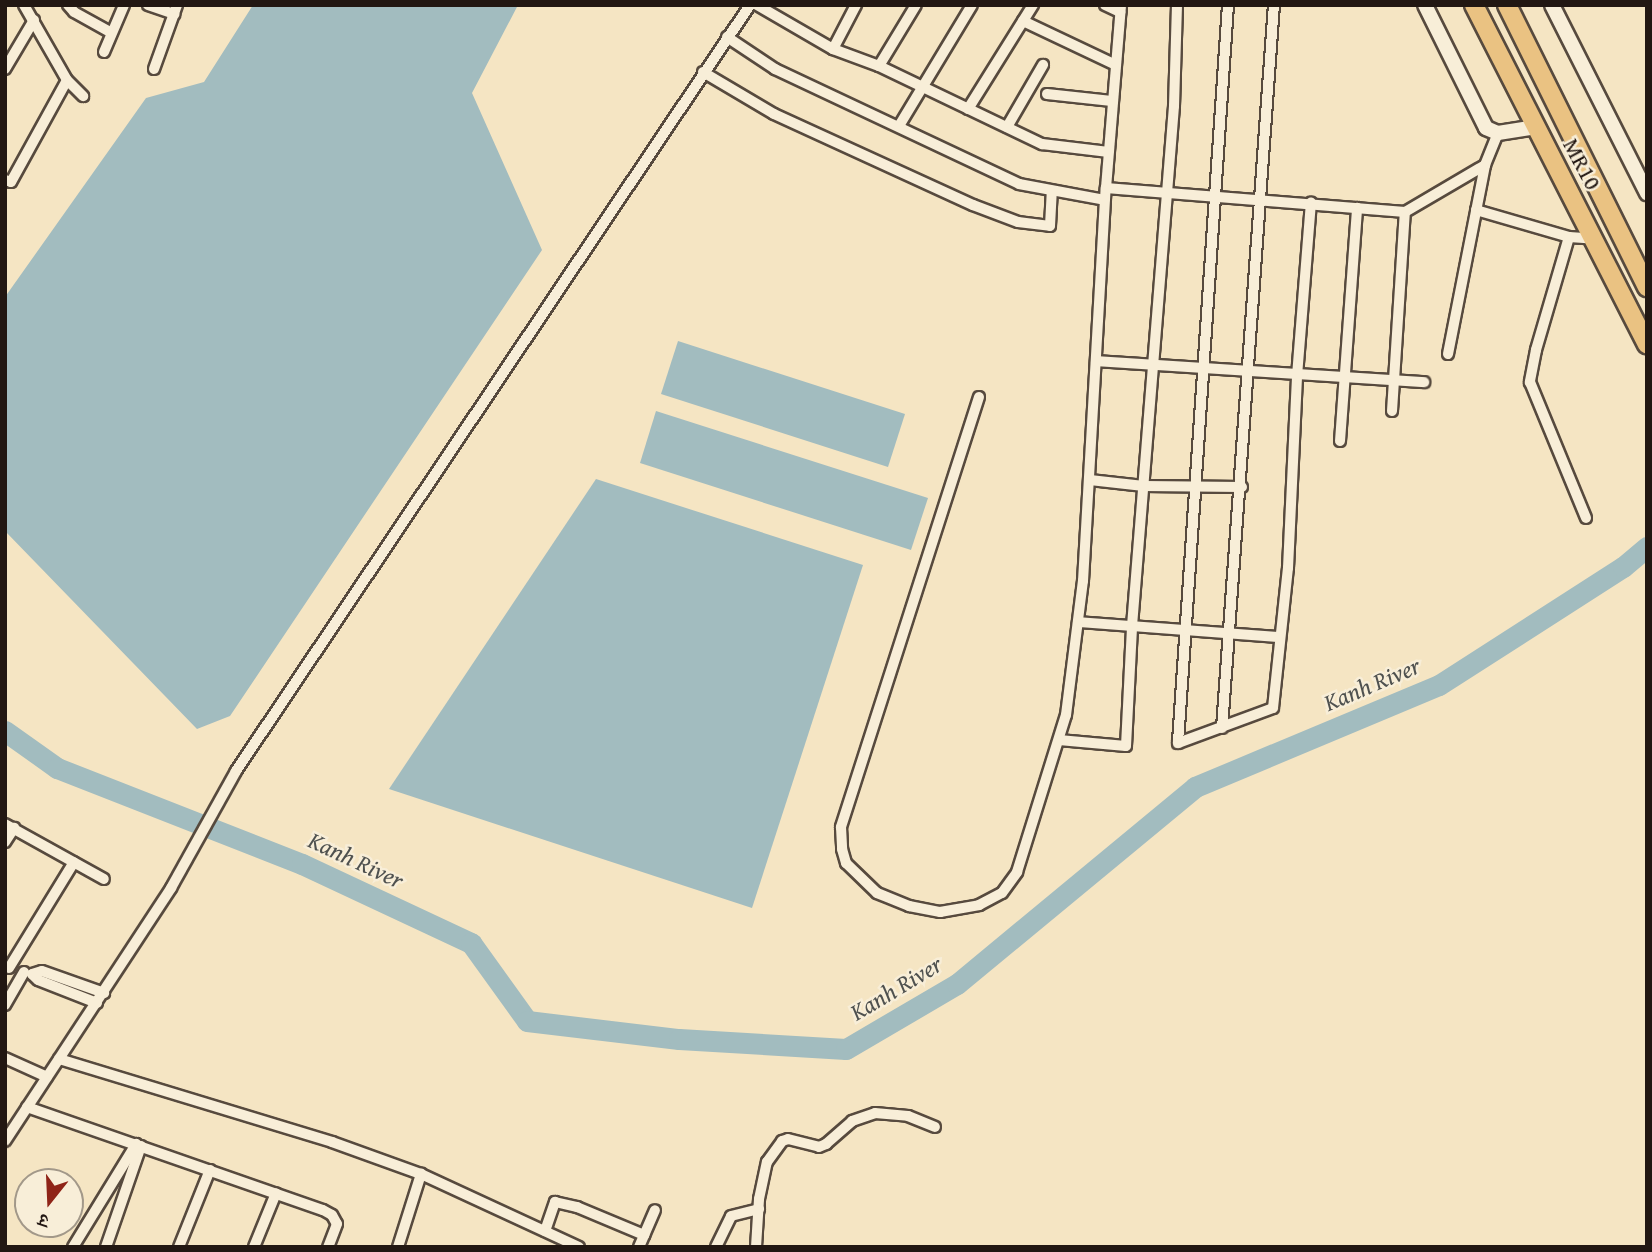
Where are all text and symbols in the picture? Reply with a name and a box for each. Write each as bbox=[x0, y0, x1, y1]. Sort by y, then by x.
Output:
street label: MR10 bbox=[1557, 134, 1607, 194]
water label: Kanh River bbox=[1320, 651, 1424, 717]
water label: Kanh River bbox=[304, 825, 408, 895]
water label: Kanh River bbox=[845, 949, 947, 1027]
north arrow bbox=[14, 1168, 84, 1238]
text: उ bbox=[34, 1206, 52, 1236]

